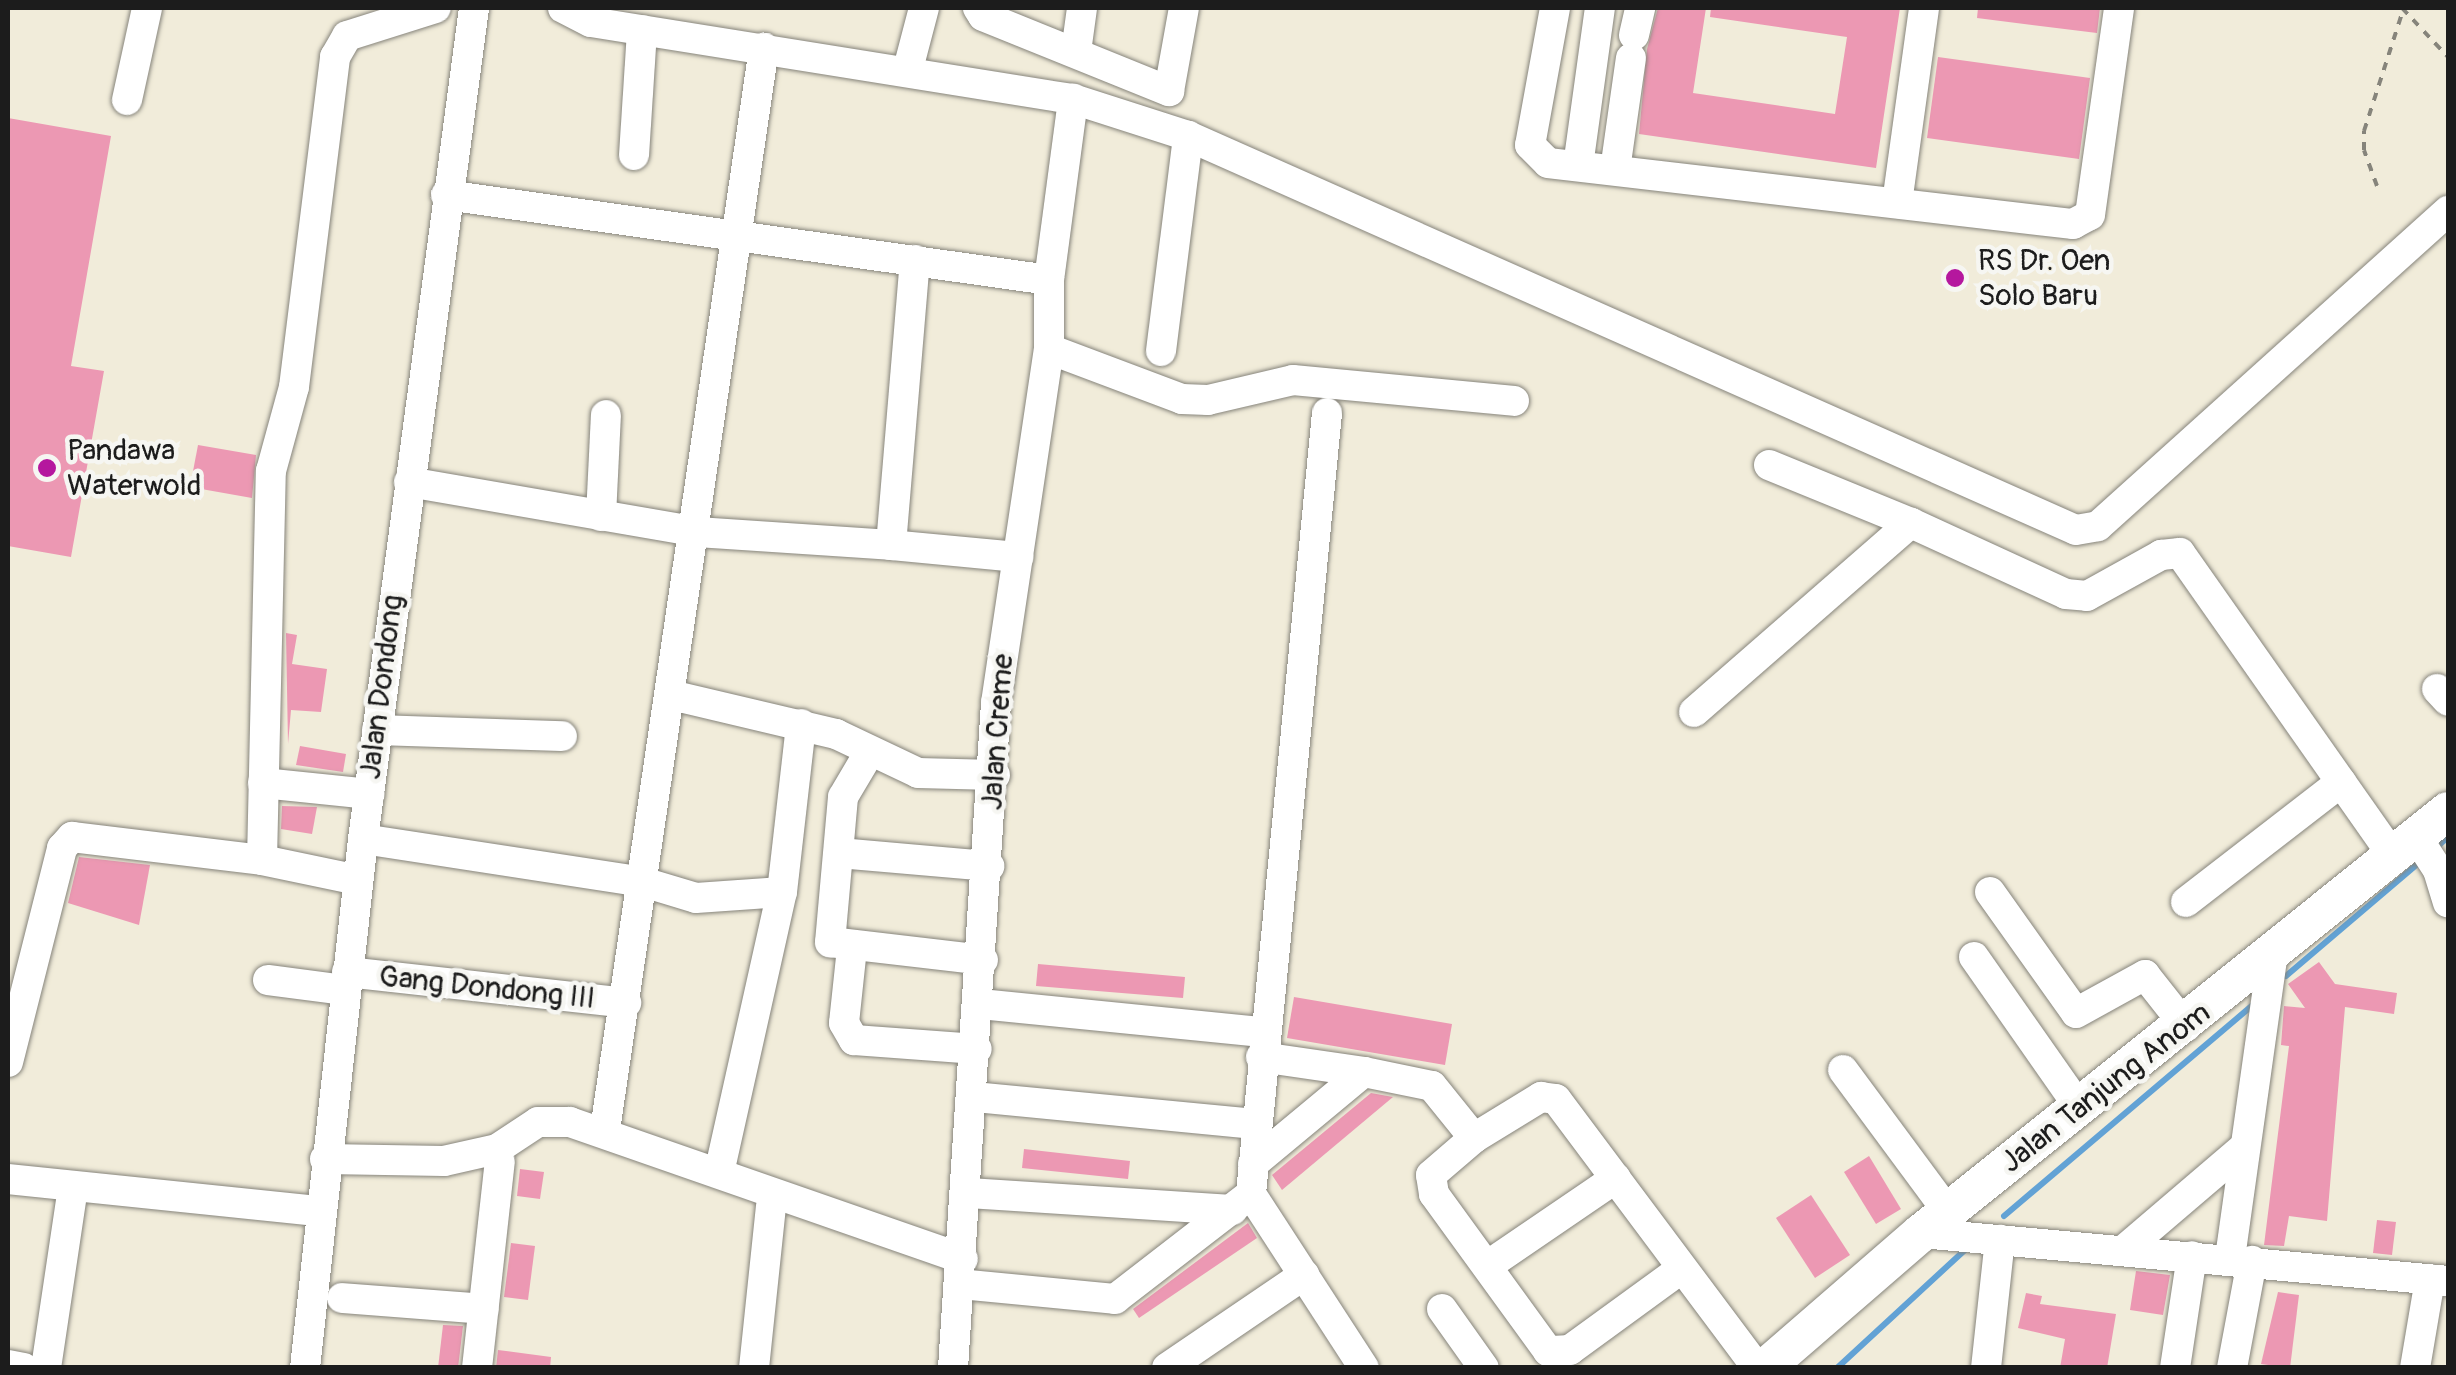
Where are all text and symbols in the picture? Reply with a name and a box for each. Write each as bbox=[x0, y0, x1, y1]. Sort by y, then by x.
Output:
place label: RS Dr. Oen Solo Baru bbox=[1978, 243, 2110, 314]
marker: RS Dr. Oen Solo Baru bbox=[1942, 265, 1968, 291]
place label: Pandawa Waterwold bbox=[67, 433, 201, 504]
marker: Pandawa Waterwold bbox=[36, 457, 58, 479]
street label: Jalan Dondong bbox=[353, 593, 411, 781]
street label: Jalan Creme bbox=[975, 653, 1021, 811]
street label: Gang Dondong III bbox=[377, 959, 597, 1017]
street label: Jalan Tanjung Anom bbox=[1994, 995, 2218, 1181]

